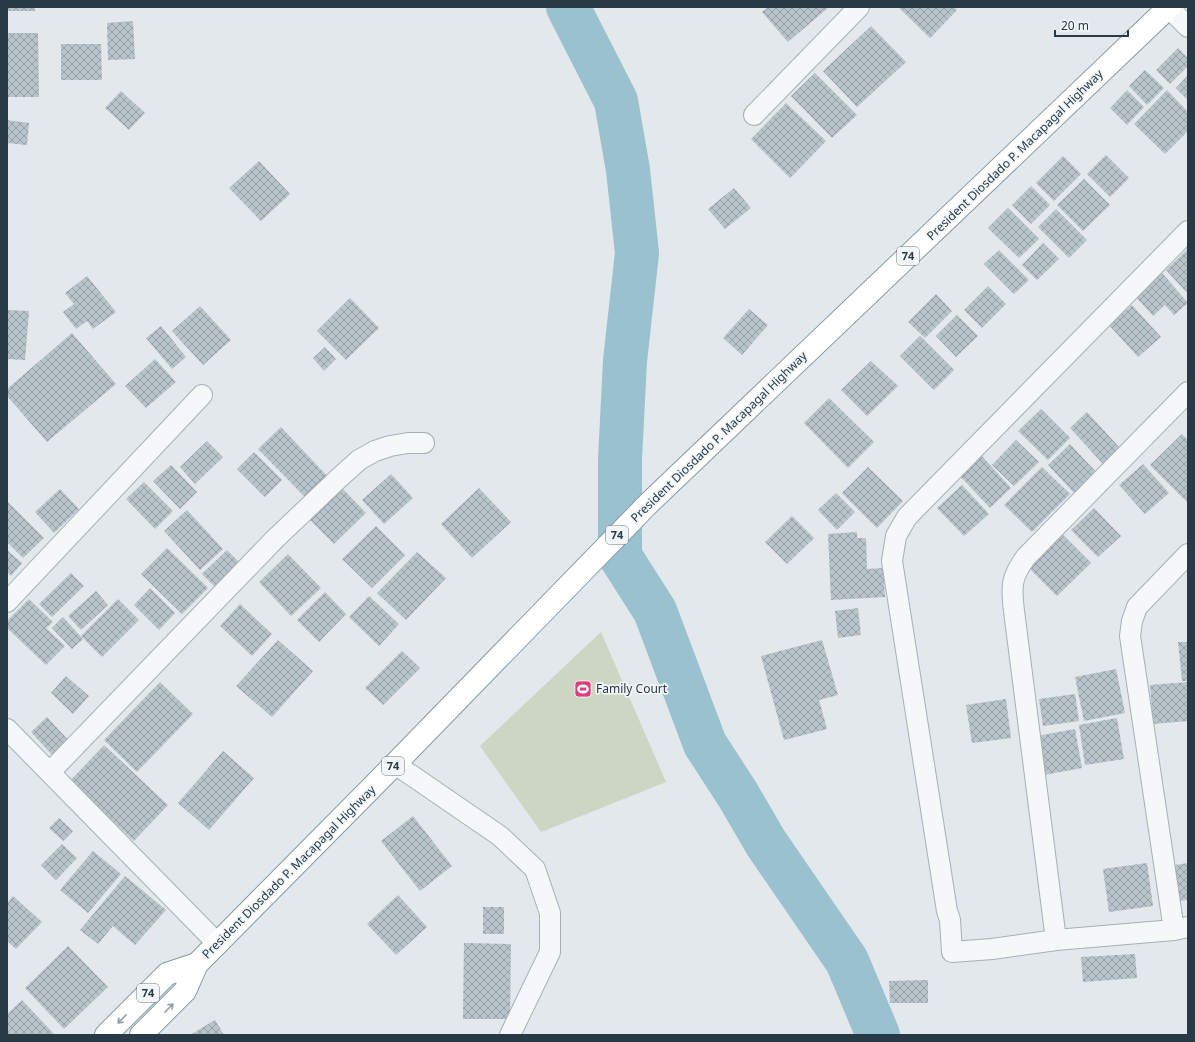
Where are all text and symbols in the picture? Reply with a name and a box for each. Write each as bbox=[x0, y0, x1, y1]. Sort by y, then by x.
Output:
scale bar bbox=[1055, 12, 1128, 38]
text: 20 m bbox=[1061, 17, 1089, 34]
street label: President Diosdado P. Macapagal Highway bbox=[923, 65, 1107, 244]
road number: 74 bbox=[897, 247, 919, 265]
street label: President Diosdado P. Macapagal Highway bbox=[627, 347, 811, 526]
road number: 74 bbox=[606, 526, 628, 544]
sports icon: Family Court bbox=[573, 679, 593, 699]
place label: Family Court bbox=[596, 680, 668, 697]
road number: 74 bbox=[382, 757, 404, 775]
street label: President Diosdado P. Macapagal Highway bbox=[198, 781, 380, 962]
road number: 74 bbox=[137, 984, 159, 1002]
one-way arrow bbox=[163, 1003, 173, 1013]
one-way arrow bbox=[117, 1014, 127, 1023]

